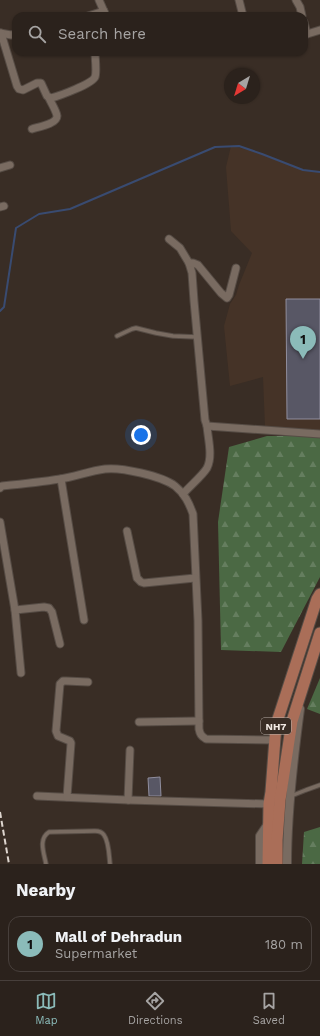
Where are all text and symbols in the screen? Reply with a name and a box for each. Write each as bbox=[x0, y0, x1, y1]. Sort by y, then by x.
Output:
search box bbox=[12, 12, 308, 56]
icon: search bbox=[26, 23, 48, 45]
text: Search here bbox=[58, 25, 146, 43]
north arrow bbox=[224, 68, 260, 104]
pin: 1 bbox=[290, 326, 316, 359]
your location bbox=[131, 425, 151, 445]
road number: NH7 bbox=[261, 718, 291, 734]
text: Nearby bbox=[16, 880, 75, 900]
text: Mall of Dehradun bbox=[55, 928, 182, 946]
text: 1 bbox=[27, 937, 33, 952]
text: 180 m bbox=[265, 937, 303, 952]
text: Supermarket bbox=[55, 946, 137, 961]
tab: Map bbox=[35, 990, 58, 1027]
tab: Directions bbox=[128, 990, 182, 1027]
tab: Saved bbox=[253, 990, 285, 1027]

